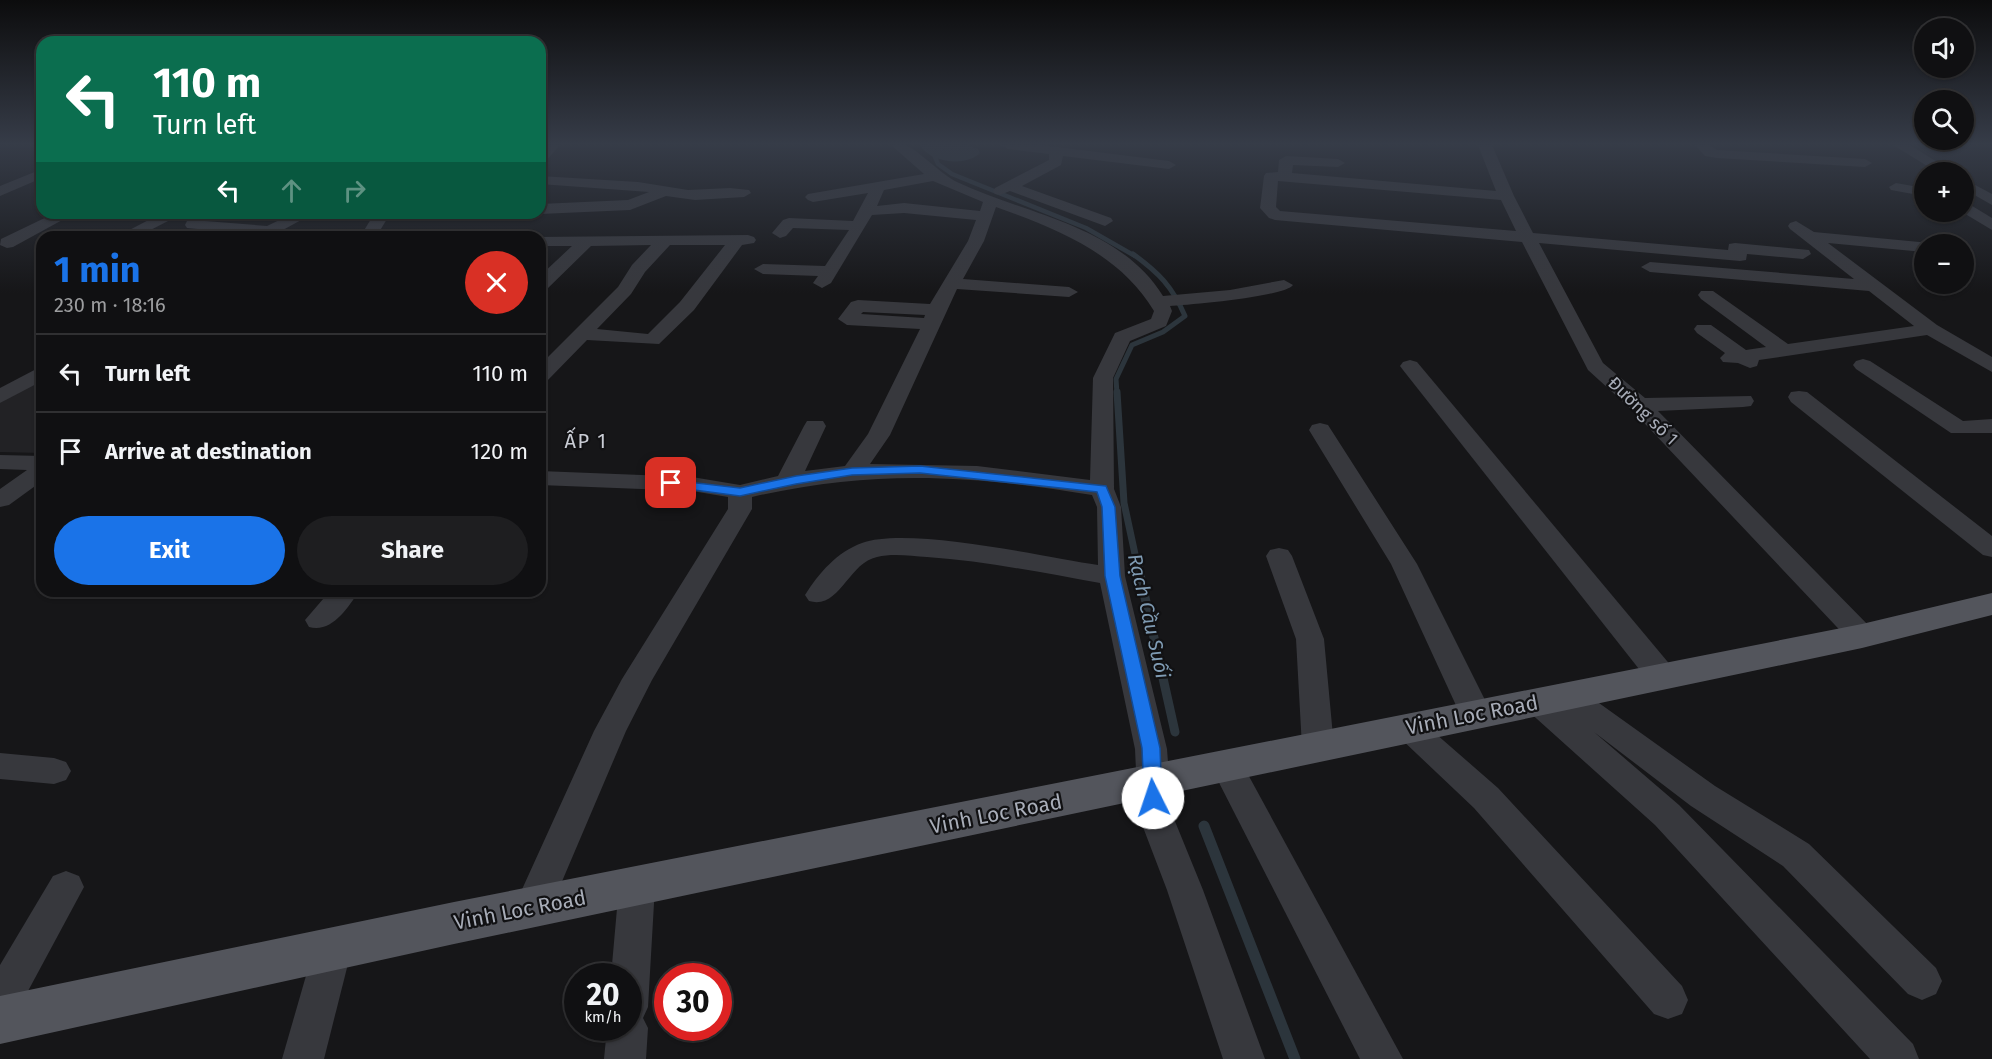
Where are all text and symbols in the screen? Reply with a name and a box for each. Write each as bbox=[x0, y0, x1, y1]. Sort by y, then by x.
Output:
map controls bbox=[1914, 18, 1974, 294]
button: sound bbox=[1914, 18, 1974, 78]
text: 110 m bbox=[153, 58, 261, 108]
icon: left bbox=[54, 60, 132, 138]
button: search bbox=[1914, 90, 1974, 150]
text: Turn left bbox=[153, 109, 256, 141]
button: + bbox=[1914, 162, 1974, 222]
icon: left bbox=[212, 174, 245, 207]
icon: ahead bbox=[275, 174, 308, 207]
icon: right bbox=[338, 174, 371, 207]
button: − bbox=[1914, 234, 1974, 294]
text: 1 min bbox=[54, 248, 141, 292]
button: close bbox=[465, 251, 528, 314]
text: 230 m · 18:16 bbox=[54, 293, 166, 317]
icon: left bbox=[54, 357, 87, 390]
text: Turn left bbox=[105, 360, 190, 387]
text: 110 m bbox=[472, 360, 528, 387]
street label: Đường số 1 bbox=[1603, 372, 1683, 450]
district label: ẤP 1 bbox=[564, 426, 608, 453]
icon: arrive bbox=[54, 435, 87, 468]
text: Arrive at destination bbox=[105, 438, 312, 465]
text: 120 m bbox=[471, 438, 528, 465]
pin bbox=[645, 457, 696, 508]
icon: arrive bbox=[654, 466, 687, 499]
button: Exit bbox=[54, 516, 285, 585]
button: Share bbox=[297, 516, 528, 585]
water label: Rạch Cầu Suối bbox=[1123, 551, 1175, 681]
street label: Vinh Loc Road bbox=[1404, 689, 1540, 741]
position arrow bbox=[1121, 766, 1185, 830]
street label: Vinh Loc Road bbox=[928, 788, 1064, 840]
street label: Vinh Loc Road bbox=[452, 884, 588, 936]
speed limit sign: 30 bbox=[654, 963, 732, 1041]
text: 20 bbox=[586, 977, 620, 1013]
text: km/h bbox=[584, 1008, 622, 1026]

